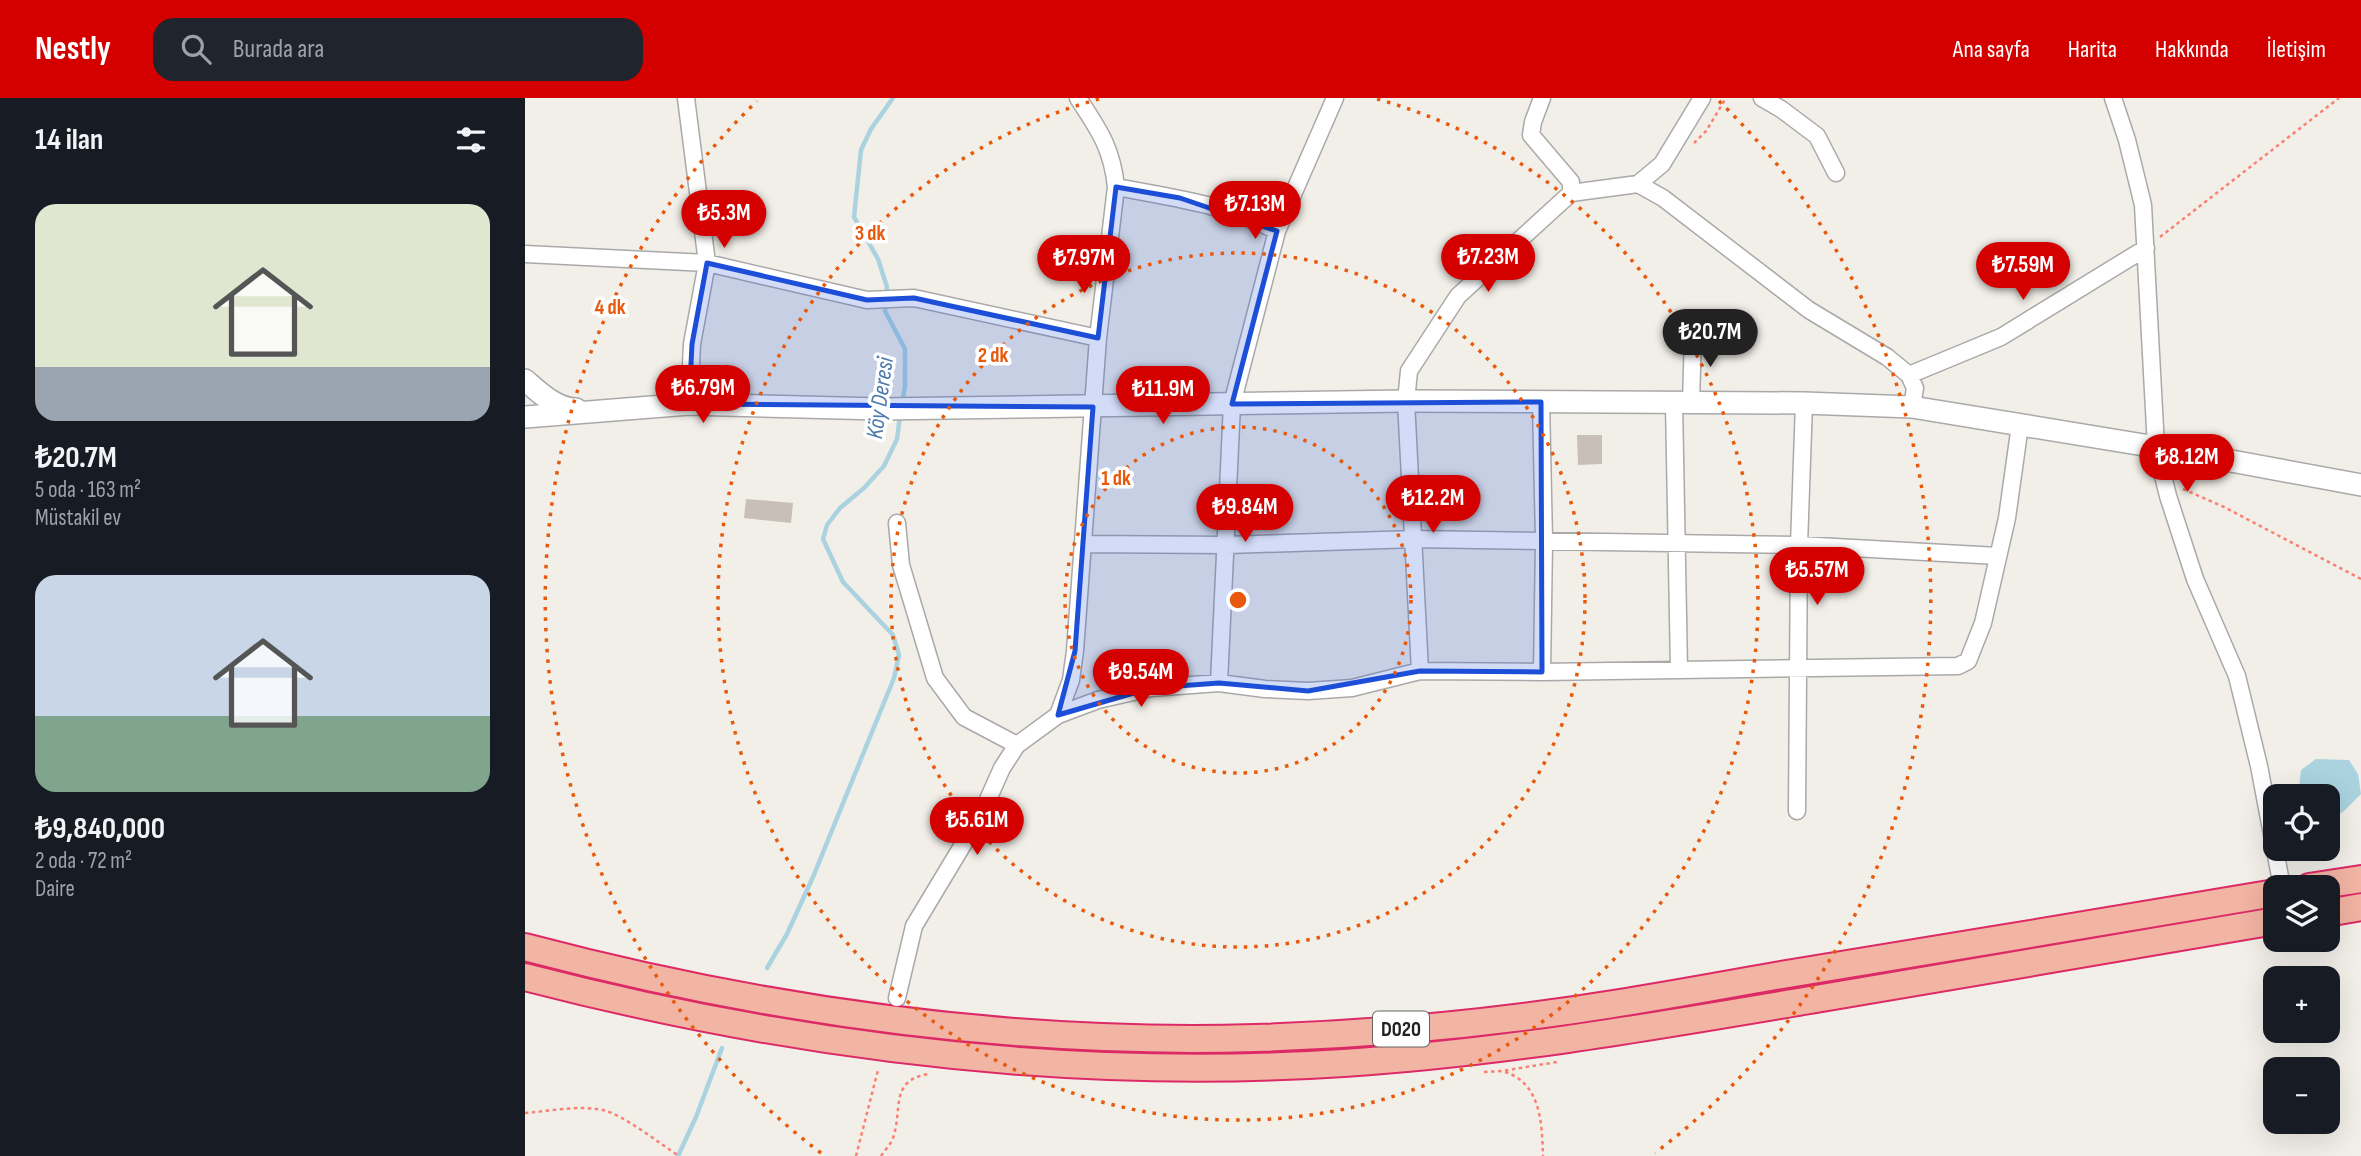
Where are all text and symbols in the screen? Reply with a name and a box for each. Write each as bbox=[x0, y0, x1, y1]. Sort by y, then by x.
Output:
search box bbox=[153, 18, 643, 81]
text: Nestly bbox=[35, 29, 111, 69]
icon: search bbox=[177, 30, 215, 68]
text: Burada ara bbox=[233, 34, 324, 65]
text: Ana sayfa bbox=[1953, 35, 2030, 64]
text: Harita bbox=[2068, 35, 2117, 64]
text: Hakkında bbox=[2155, 35, 2229, 64]
text: İletişim bbox=[2267, 35, 2326, 64]
icon: filters bbox=[452, 121, 490, 159]
text: 14 ilan bbox=[35, 122, 103, 158]
pin: ₺7.13M bbox=[1198, 181, 1312, 241]
pin: ₺5.3M bbox=[675, 190, 773, 250]
text: ₺7.13M bbox=[1225, 190, 1285, 218]
text: ₺5.3M bbox=[697, 199, 751, 227]
text: 3 dk bbox=[855, 221, 885, 246]
pin: ₺7.23M bbox=[1431, 234, 1545, 294]
pin: ₺7.97M bbox=[1027, 236, 1141, 295]
pin: ₺7.59M bbox=[1966, 242, 2080, 302]
text: ₺7.23M bbox=[1457, 243, 1519, 271]
text: ₺7.97M bbox=[1053, 244, 1115, 272]
icon: home bbox=[200, 249, 326, 375]
text: ₺7.59M bbox=[1992, 251, 2054, 279]
text: 4 dk bbox=[594, 295, 626, 320]
pin: ₺20.7M bbox=[1653, 310, 1767, 369]
text: ₺20.7M bbox=[1679, 318, 1741, 346]
text: 2 dk bbox=[978, 343, 1008, 368]
water label: Köy Deresi bbox=[860, 355, 900, 441]
pin: ₺6.79M bbox=[646, 366, 760, 425]
pin: ₺11.9M bbox=[1106, 366, 1220, 426]
text: ₺6.79M bbox=[671, 374, 735, 402]
text: ₺11.9M bbox=[1132, 375, 1194, 403]
pin: ₺8.12M bbox=[2130, 434, 2244, 494]
text: ₺20.7M bbox=[35, 440, 117, 476]
text: ₺8.12M bbox=[2155, 443, 2219, 471]
text: 1 dk bbox=[1101, 466, 1131, 491]
text: 5 oda · 163 m² bbox=[35, 476, 141, 504]
pin: ₺12.2M bbox=[1376, 476, 1490, 535]
pin: ₺9.84M bbox=[1188, 484, 1302, 544]
text: ₺12.2M bbox=[1402, 484, 1464, 512]
text: ₺9.84M bbox=[1212, 493, 1278, 521]
text: Müstakil ev bbox=[35, 504, 121, 532]
pin: ₺5.57M bbox=[1760, 547, 1874, 607]
text: ₺5.57M bbox=[1785, 556, 1849, 584]
centre of rings bbox=[1226, 588, 1250, 612]
icon: home bbox=[200, 620, 326, 746]
pin: ₺9.54M bbox=[1084, 650, 1198, 709]
text: ₺9.54M bbox=[1109, 658, 1173, 686]
map controls bbox=[2263, 784, 2340, 1134]
button: locate bbox=[2263, 784, 2340, 861]
pin: ₺5.61M bbox=[920, 798, 1034, 857]
text: ₺5.61M bbox=[946, 806, 1008, 834]
text: ₺9,840,000 bbox=[35, 811, 165, 847]
text: 2 oda · 72 m² bbox=[35, 847, 132, 875]
text: Daire bbox=[35, 875, 75, 903]
button: layers bbox=[2263, 875, 2340, 952]
button: + bbox=[2263, 966, 2340, 1043]
road number: D020 bbox=[1373, 1012, 1429, 1046]
button: − bbox=[2263, 1057, 2340, 1134]

